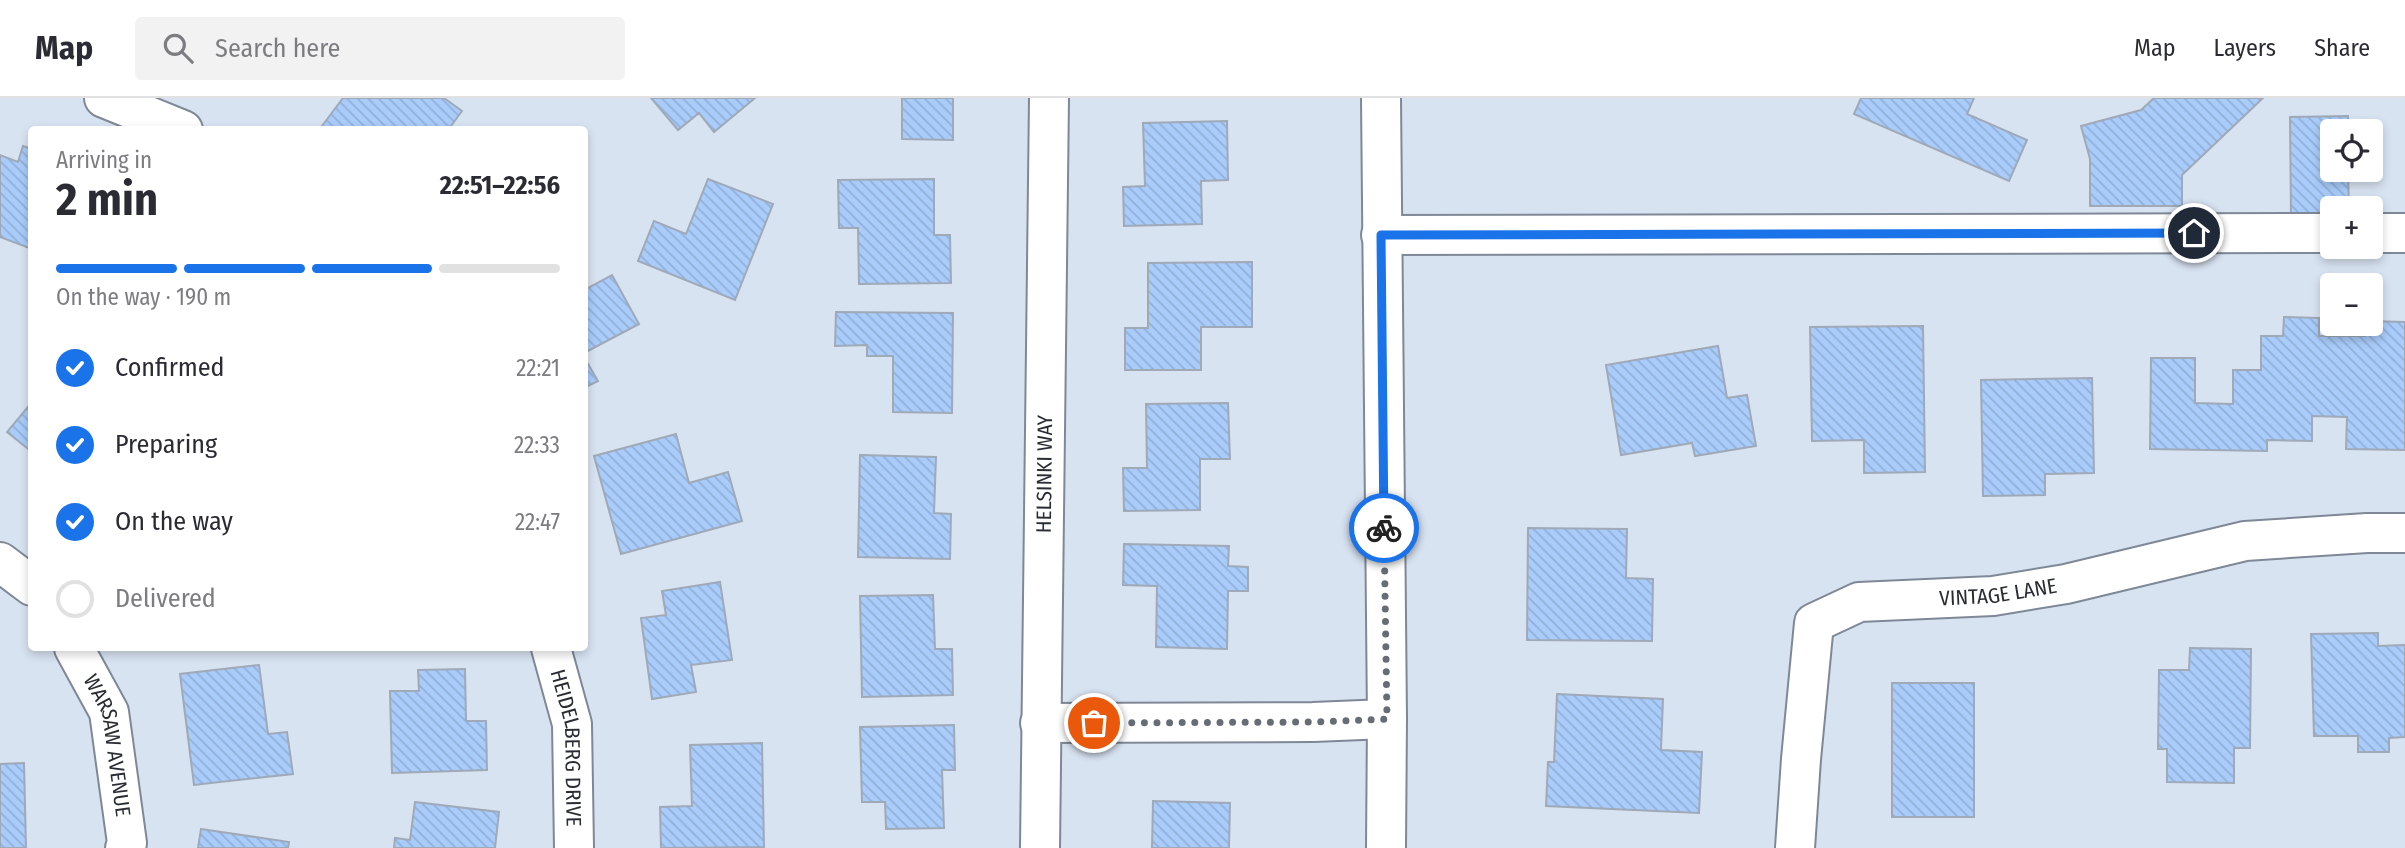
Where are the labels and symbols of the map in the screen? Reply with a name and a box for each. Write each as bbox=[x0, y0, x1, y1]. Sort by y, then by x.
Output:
pin bbox=[2164, 203, 2224, 263]
street label: HELSINKI WAY bbox=[1031, 414, 1058, 533]
courier bbox=[1349, 493, 1419, 563]
street label: VINTAGE LANE bbox=[1939, 573, 2059, 611]
street label: HEIDELBERG DRIVE bbox=[544, 666, 587, 827]
street label: WARSAW AVENUE bbox=[78, 670, 136, 818]
pin bbox=[1064, 693, 1124, 753]

